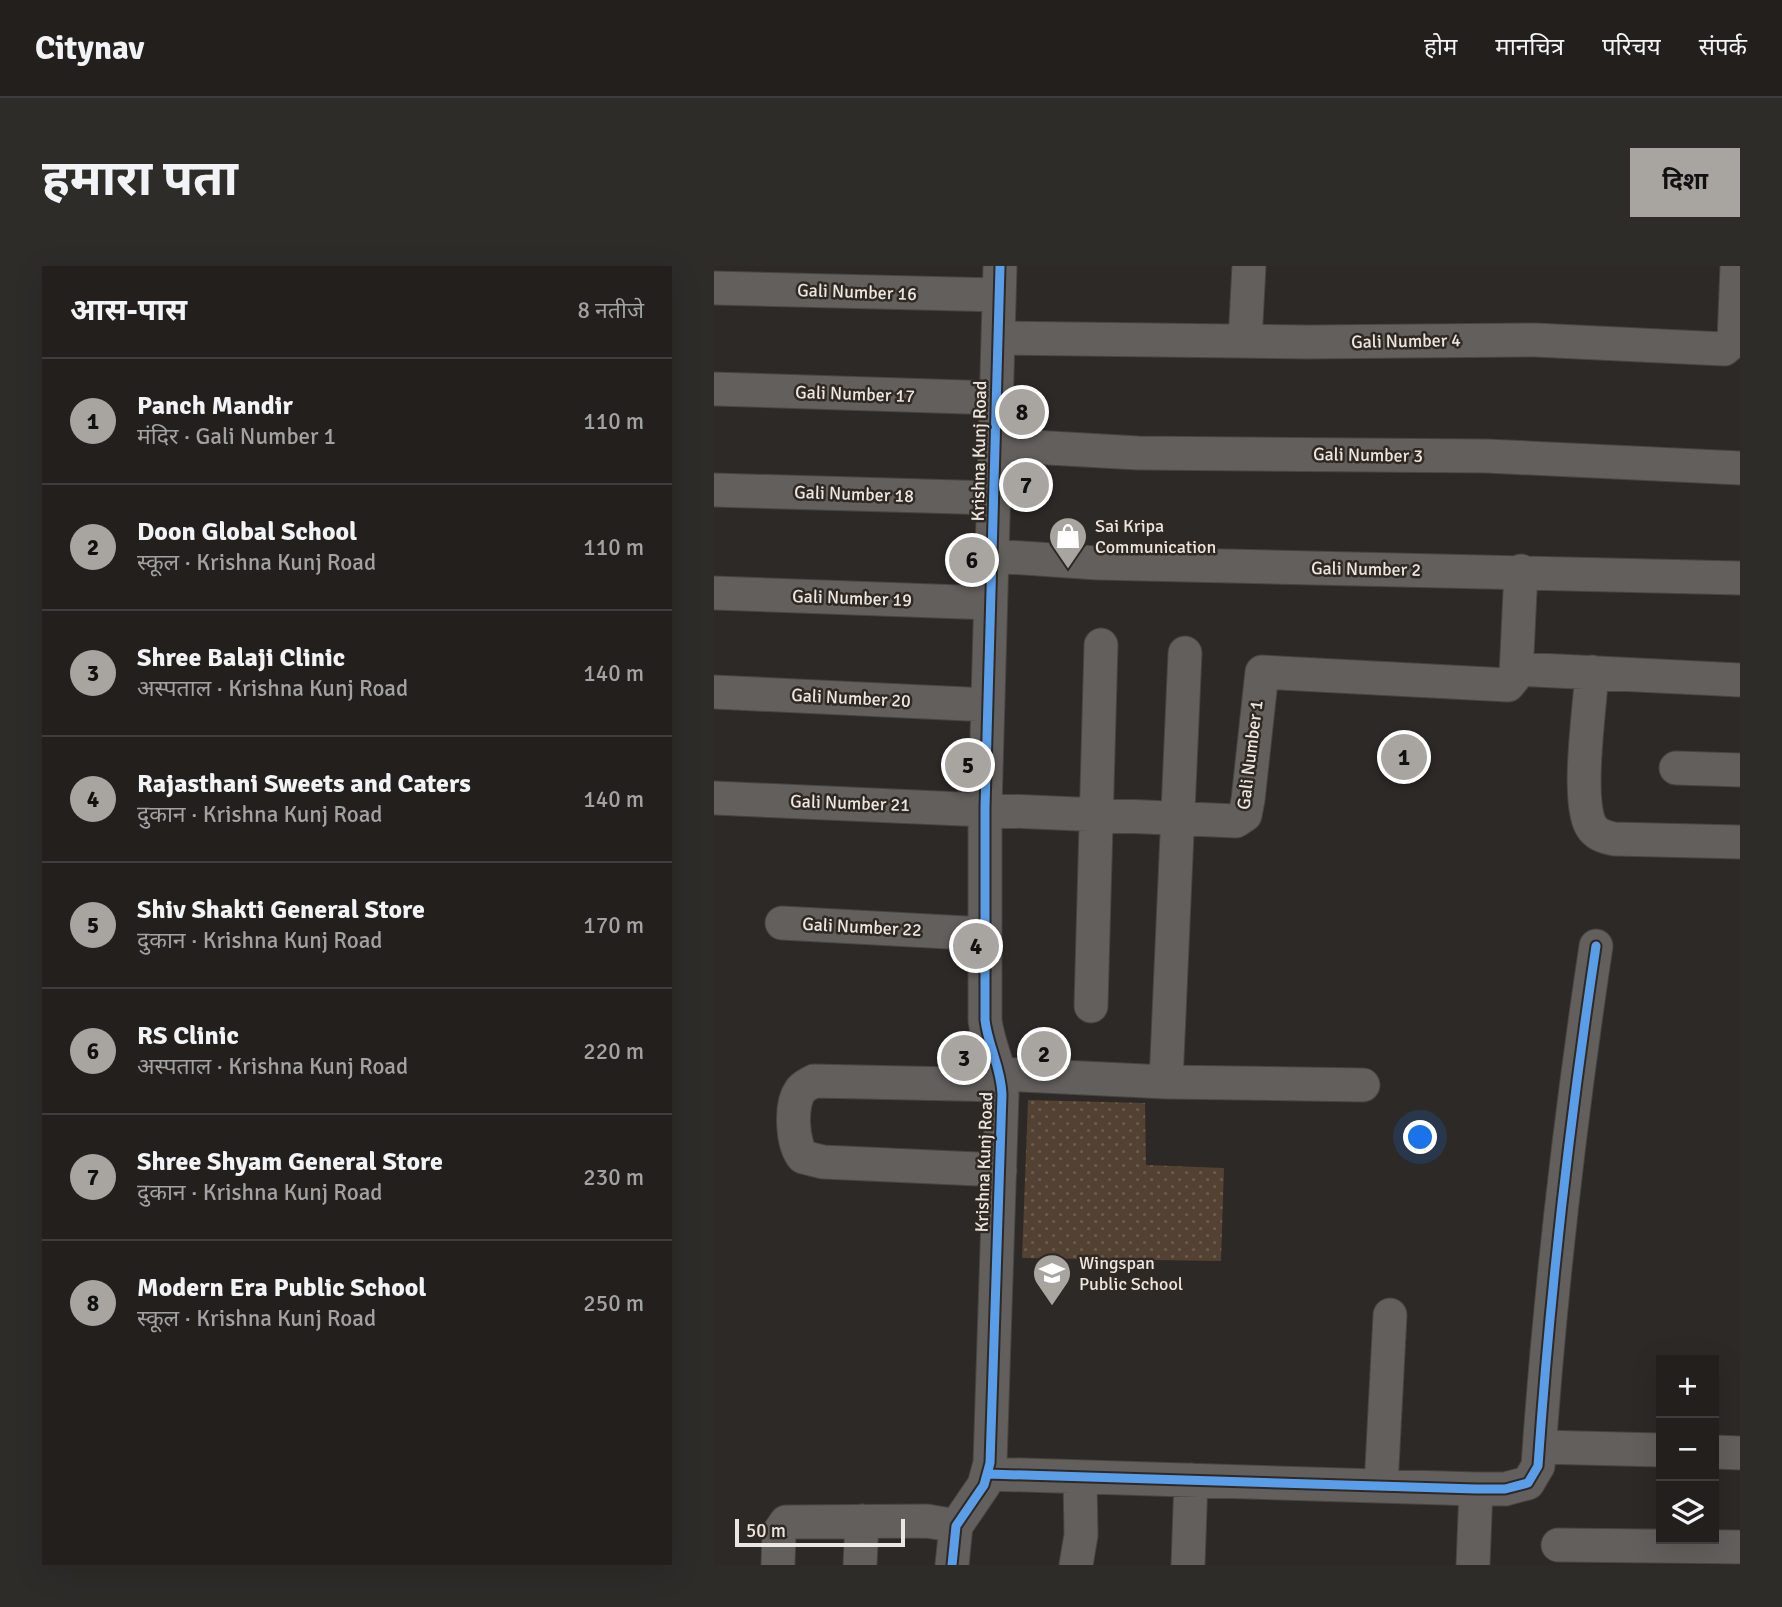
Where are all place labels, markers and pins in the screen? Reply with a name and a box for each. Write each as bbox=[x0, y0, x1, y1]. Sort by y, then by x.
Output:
pin: 8 bbox=[999, 386, 1045, 438]
pin: 7 bbox=[1003, 459, 1049, 511]
shop icon: Sai Kripa Communication bbox=[1047, 515, 1089, 570]
place label: Sai Kripa Communication bbox=[1095, 515, 1216, 558]
pin: 6 bbox=[949, 534, 995, 586]
pin: 1 bbox=[1381, 731, 1427, 783]
pin: 5 bbox=[945, 739, 991, 791]
pin: 4 bbox=[953, 920, 999, 972]
pin: 2 bbox=[1021, 1028, 1067, 1080]
pin: 3 bbox=[941, 1032, 987, 1084]
school or university icon: Wingspan Public School bbox=[1031, 1252, 1073, 1307]
place label: Wingspan Public School bbox=[1079, 1252, 1183, 1295]

